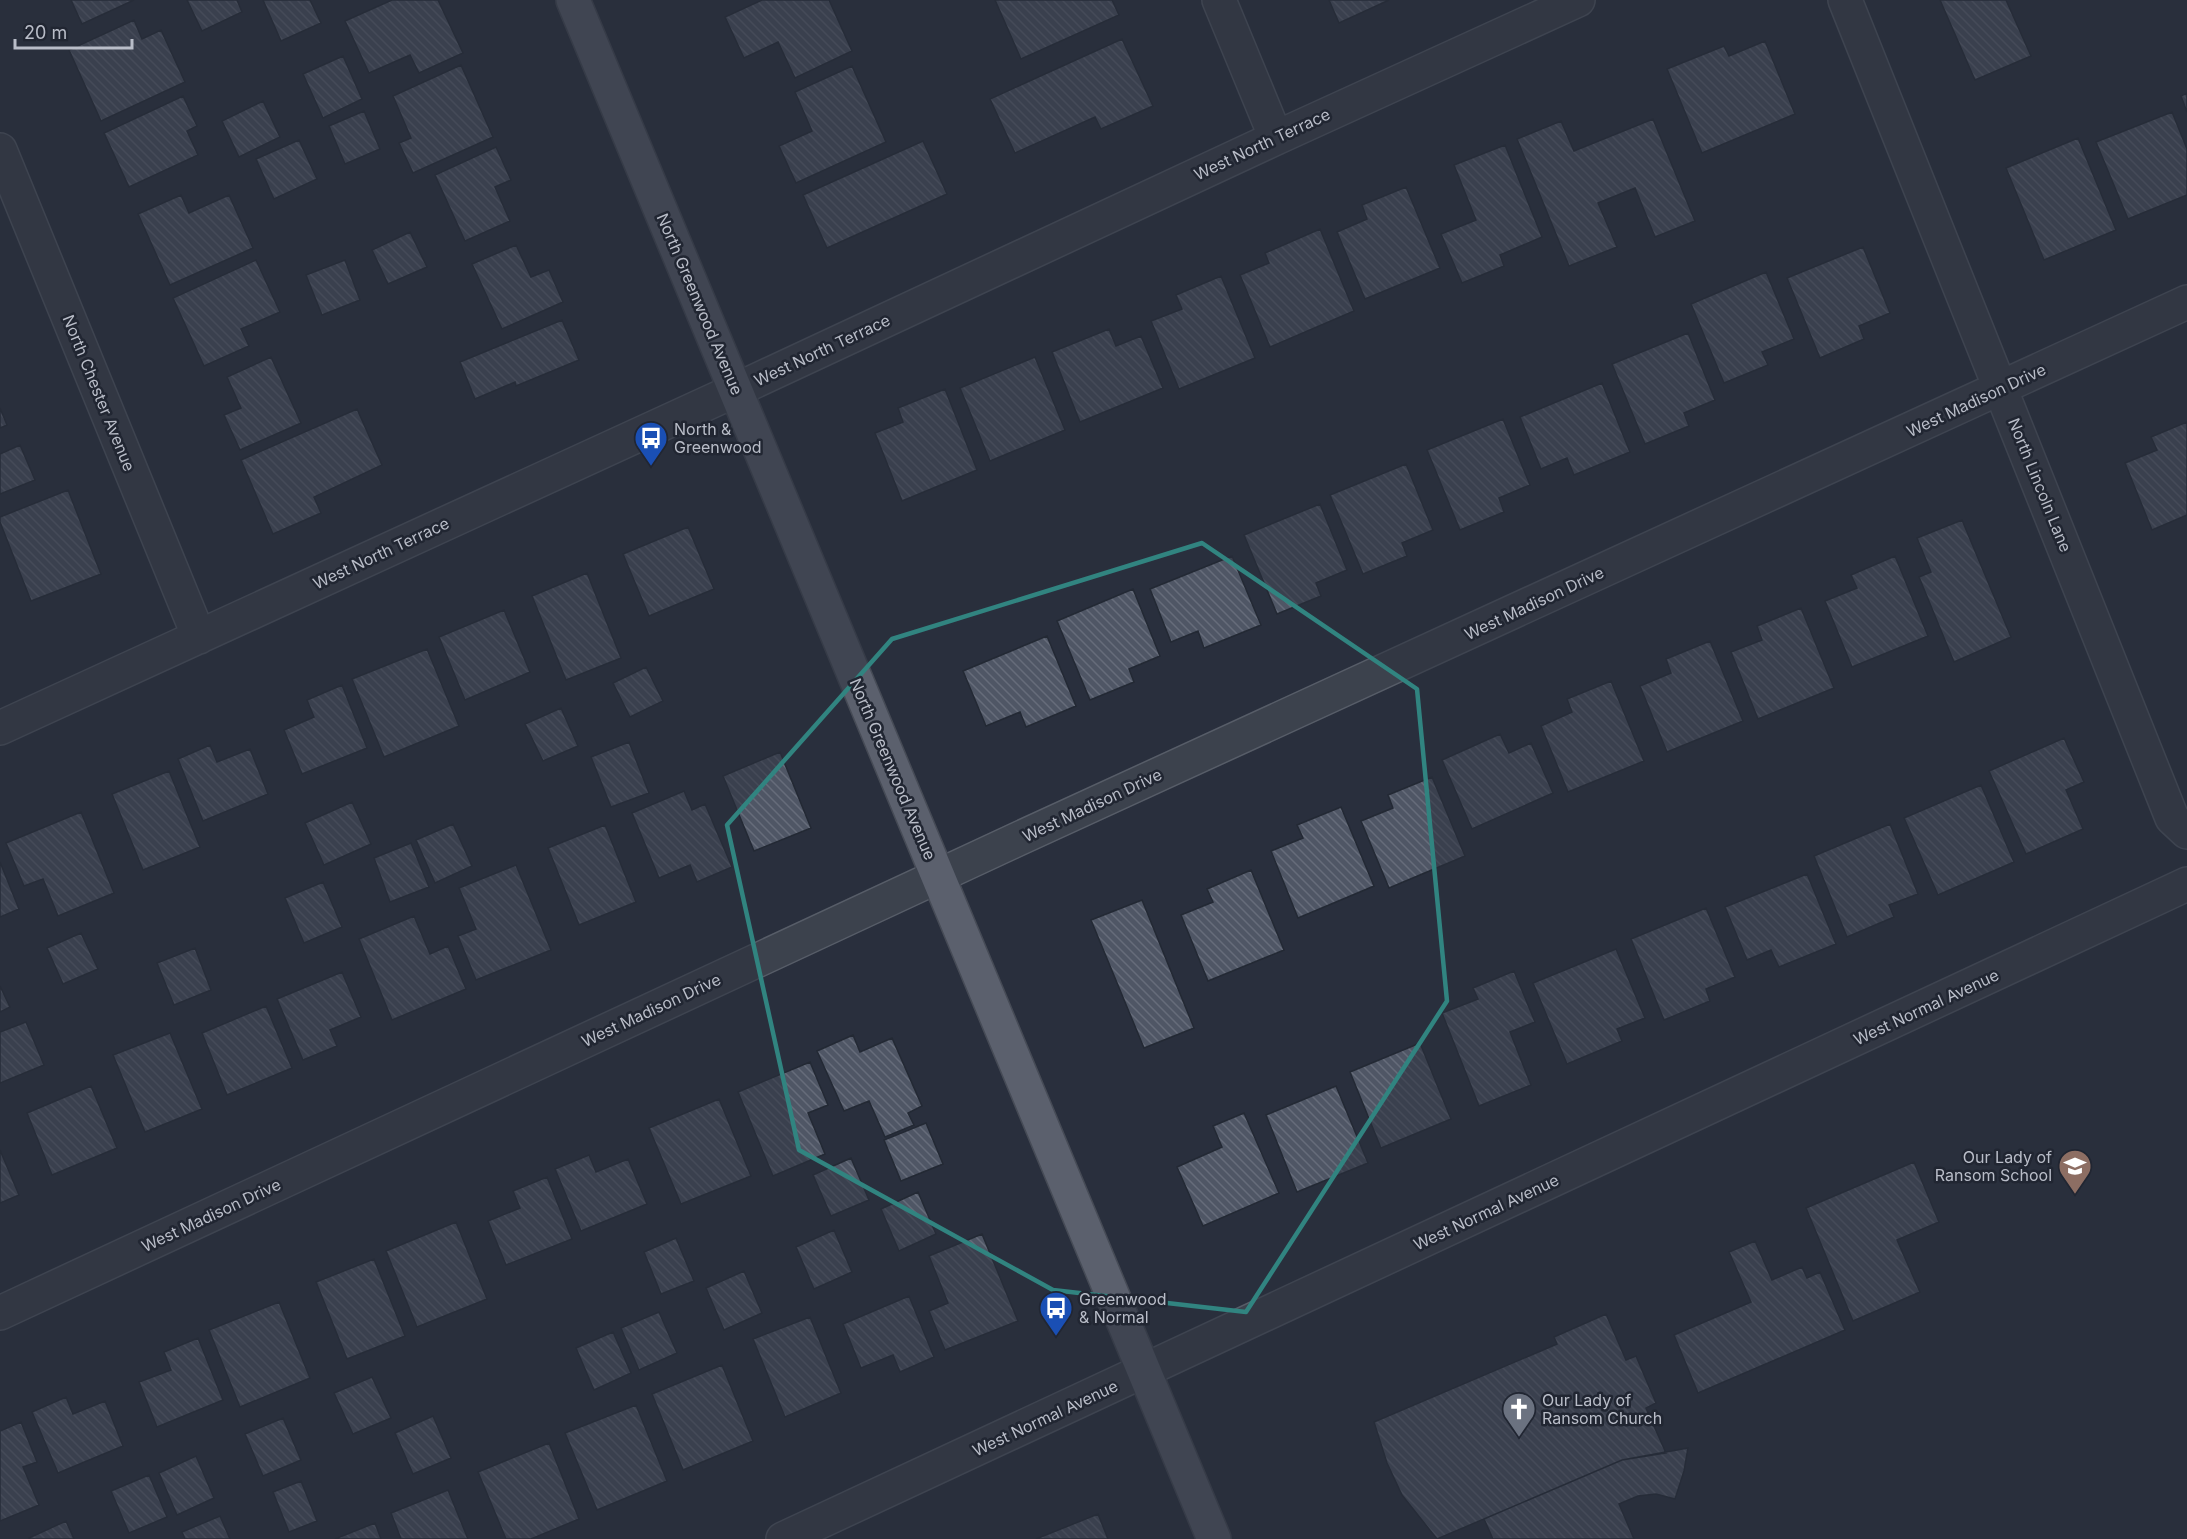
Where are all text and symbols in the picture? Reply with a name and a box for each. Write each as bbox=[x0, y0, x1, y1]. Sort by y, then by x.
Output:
scale bar bbox=[15, 12, 132, 50]
text: 20 m bbox=[24, 22, 67, 43]
street label: West North Terrace bbox=[1191, 104, 1333, 184]
street label: North Greenwood Avenue bbox=[653, 210, 747, 398]
street label: West North Terrace bbox=[751, 310, 893, 390]
street label: North Chester Avenue bbox=[58, 312, 140, 474]
street label: West Madison Drive bbox=[1903, 359, 2049, 441]
street label: North Lincoln Lane bbox=[2004, 415, 2076, 555]
place label: North & Greenwood bbox=[674, 419, 762, 457]
bus stop icon: North & Greenwood bbox=[633, 420, 669, 467]
street label: West North Terrace bbox=[310, 513, 452, 593]
street label: West Madison Drive bbox=[1461, 562, 1607, 644]
street label: North Greenwood Avenue bbox=[846, 675, 940, 863]
street label: West Madison Drive bbox=[1019, 764, 1165, 846]
street label: West Normal Avenue bbox=[1850, 965, 2002, 1049]
street label: West Madison Drive bbox=[578, 969, 724, 1051]
place label: Our Lady of Ransom School bbox=[1935, 1147, 2052, 1185]
school or university icon: Our Lady of Ransom School bbox=[2057, 1148, 2093, 1195]
street label: West Normal Avenue bbox=[1410, 1170, 1562, 1254]
street label: West Madison Drive bbox=[138, 1174, 284, 1256]
place label: Greenwood & Normal bbox=[1079, 1289, 1167, 1327]
bus stop icon: Greenwood & Normal bbox=[1038, 1290, 1074, 1337]
street label: West Normal Avenue bbox=[969, 1376, 1121, 1460]
place label: Our Lady of Ransom Church bbox=[1542, 1390, 1662, 1428]
church icon: Our Lady of Ransom Church bbox=[1501, 1391, 1537, 1438]

